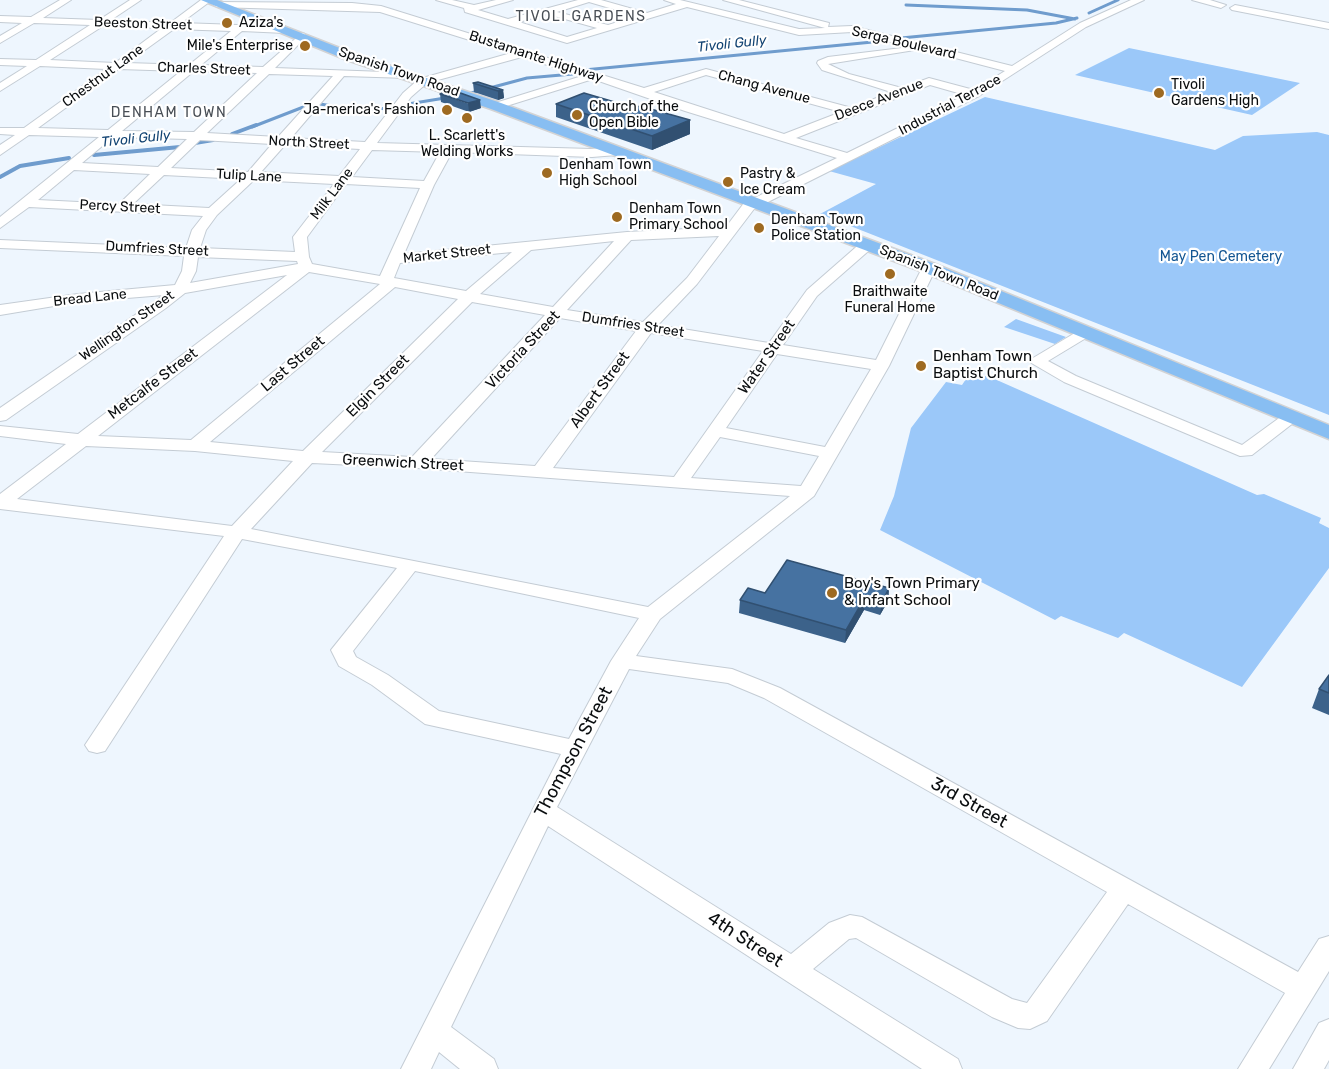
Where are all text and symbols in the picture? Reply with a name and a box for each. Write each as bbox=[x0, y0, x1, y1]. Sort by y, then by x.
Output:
district label: TIVOLI GARDENS bbox=[516, 9, 646, 25]
street label: Beeston Street bbox=[94, 14, 192, 34]
place label: Aziza's bbox=[239, 15, 283, 31]
marker: Aziza's bbox=[220, 16, 234, 30]
street label: Serga Boulevard bbox=[850, 23, 958, 63]
street label: Bustamante Highway bbox=[467, 27, 605, 87]
water label: Tivoli Gully bbox=[697, 32, 767, 56]
place label: Mile's Enterprise bbox=[187, 38, 293, 54]
marker: Mile's Enterprise bbox=[298, 39, 312, 53]
street label: Chestnut Lane bbox=[59, 41, 147, 111]
street label: Spanish Town Road bbox=[336, 43, 462, 101]
street label: Charles Street bbox=[157, 59, 251, 79]
street label: Chang Avenue bbox=[716, 67, 812, 107]
street label: Industrial Terrace bbox=[896, 71, 1004, 139]
street label: Deece Avenue bbox=[832, 75, 926, 125]
place label: Tivoli Gardens High bbox=[1171, 77, 1259, 110]
marker: Tivoli Gardens High bbox=[1152, 86, 1166, 100]
place label: Church of the Open Bible bbox=[589, 99, 679, 132]
place label: Ja-merica's Fashion bbox=[303, 102, 435, 118]
marker: Ja-merica's Fashion bbox=[440, 103, 454, 117]
district label: DENHAM TOWN bbox=[111, 105, 227, 121]
marker: Church of the Open Bible bbox=[570, 108, 584, 122]
marker: L. Scarlett's Welding Works bbox=[460, 111, 474, 125]
water label: Tivoli Gully bbox=[101, 127, 171, 151]
place label: L. Scarlett's Welding Works bbox=[421, 128, 513, 160]
street label: North Street bbox=[268, 132, 350, 154]
place label: Denham Town High School bbox=[559, 157, 651, 190]
street label: Milk Lane bbox=[307, 165, 357, 223]
street label: Tulip Lane bbox=[216, 166, 282, 186]
marker: Denham Town High School bbox=[540, 166, 554, 180]
place label: Pastry & Ice Cream bbox=[740, 166, 805, 198]
marker: Pastry & Ice Cream bbox=[721, 175, 735, 189]
street label: Percy Street bbox=[79, 196, 161, 218]
place label: Denham Town Primary School bbox=[629, 201, 728, 234]
marker: Denham Town Primary School bbox=[610, 210, 624, 224]
place label: Denham Town Police Station bbox=[771, 212, 863, 244]
marker: Denham Town Police Station bbox=[752, 221, 766, 235]
street label: Dumfries Street bbox=[105, 238, 209, 260]
street label: Market Street bbox=[402, 241, 492, 267]
street label: Spanish Town Road bbox=[877, 241, 1001, 305]
park label: May Pen Cemetery bbox=[1160, 249, 1282, 265]
marker: Braithwaite Funeral Home bbox=[883, 267, 897, 281]
place label: Braithwaite Funeral Home bbox=[845, 284, 935, 316]
street label: Bread Lane bbox=[52, 286, 128, 310]
street label: Wellington Street bbox=[76, 287, 178, 365]
street label: Victoria Street bbox=[482, 307, 564, 393]
street label: Dumfries Street bbox=[581, 309, 685, 341]
street label: Water Street bbox=[735, 316, 799, 398]
street label: Last Street bbox=[258, 332, 328, 396]
street label: Metcalfe Street bbox=[105, 344, 201, 424]
street label: Albert Street bbox=[566, 348, 634, 432]
place label: Denham Town Baptist Church bbox=[933, 348, 1038, 383]
street label: Elgin Street bbox=[343, 351, 413, 421]
marker: Denham Town Baptist Church bbox=[914, 359, 928, 373]
street label: Greenwich Street bbox=[342, 451, 464, 475]
place label: Boy's Town Primary & Infant School bbox=[844, 575, 980, 610]
marker: Boy's Town Primary & Infant School bbox=[825, 586, 839, 600]
street label: Thompson Street bbox=[530, 683, 618, 821]
street label: 3rd Street bbox=[927, 773, 1011, 833]
street label: 4th Street bbox=[703, 908, 787, 972]

